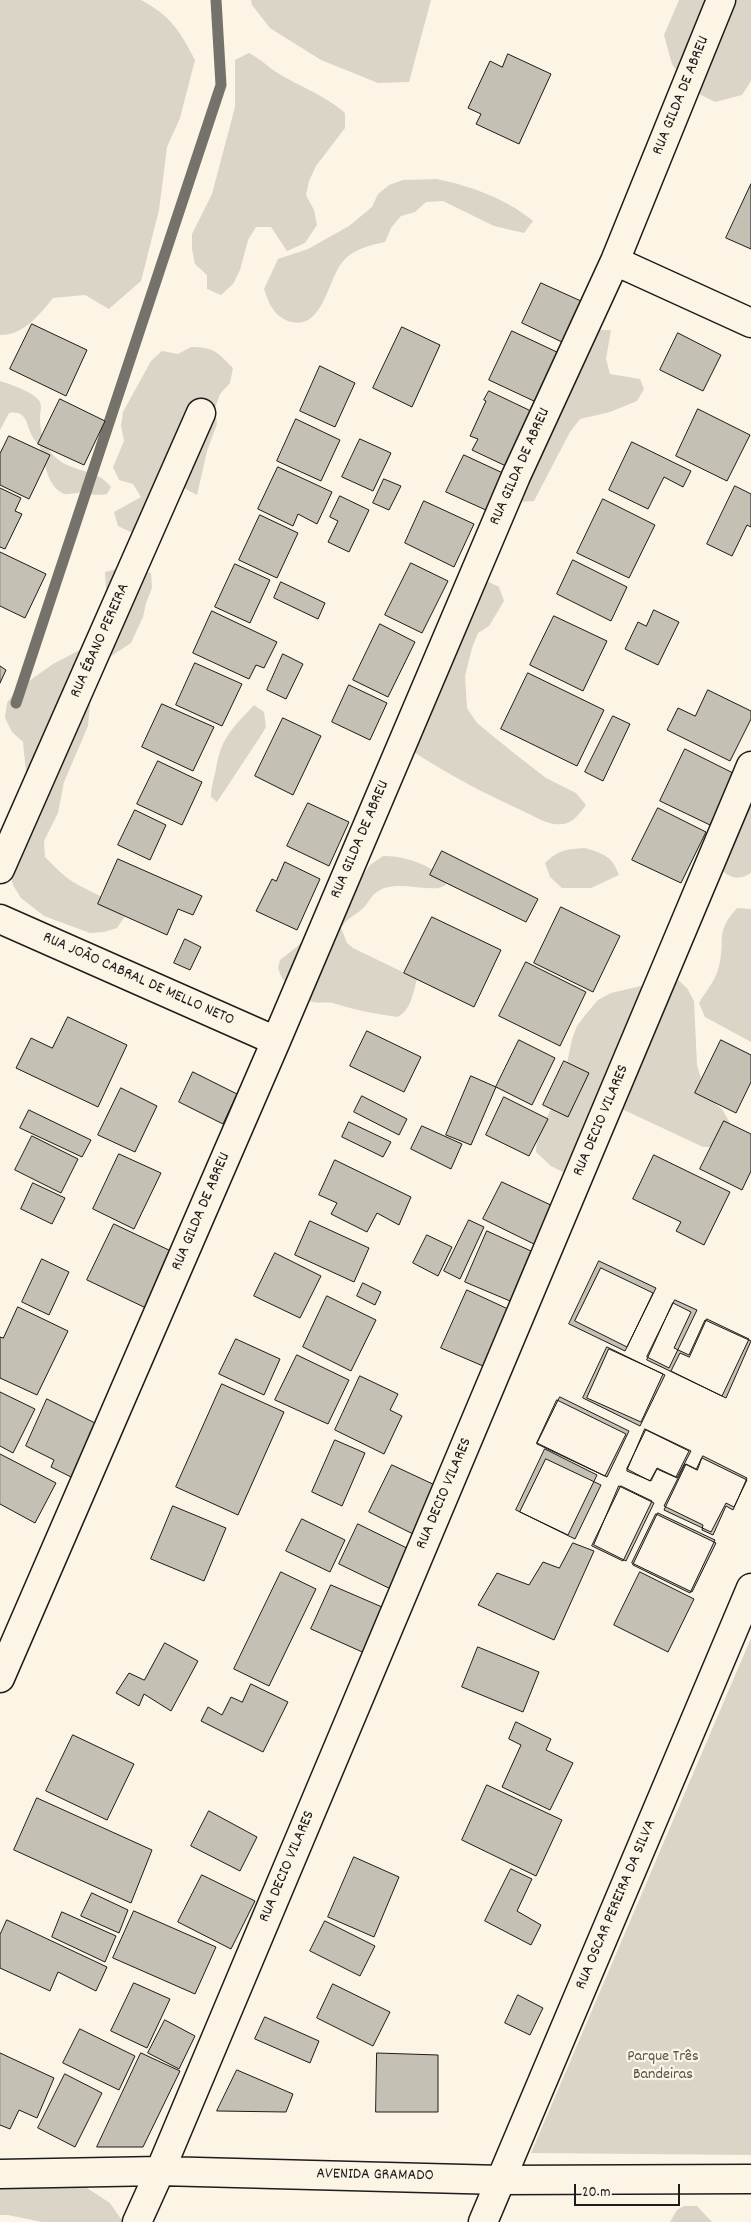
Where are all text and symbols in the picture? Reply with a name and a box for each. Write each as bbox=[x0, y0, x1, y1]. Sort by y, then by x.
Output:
street label: RUA GILDA DE ABREU bbox=[649, 34, 715, 158]
street label: RUA GILDA DE ABREU bbox=[487, 405, 555, 529]
street label: RUA ÉBANO PEREIRA bbox=[67, 581, 135, 701]
street label: RUA GILDA DE ABREU bbox=[327, 778, 395, 902]
street label: RUA JOÃO CABRAL DE MELLO NETO bbox=[39, 929, 237, 1031]
street label: RUA DECIO VILARES bbox=[570, 1062, 634, 1180]
street label: RUA GILDA DE ABREU bbox=[168, 1150, 236, 1274]
street label: RUA DECIO VILARES bbox=[413, 1435, 477, 1553]
street label: RUA DECIO VILARES bbox=[256, 1808, 320, 1926]
street label: RUA OSCAR PEREIRA DA SILVA bbox=[572, 1817, 662, 1993]
park label: Parque Três Bandeiras bbox=[627, 2048, 699, 2086]
street label: AVENIDA GRAMADO bbox=[316, 2165, 434, 2187]
scale bar bbox=[576, 2174, 682, 2206]
text: 20 m bbox=[582, 2182, 610, 2204]

